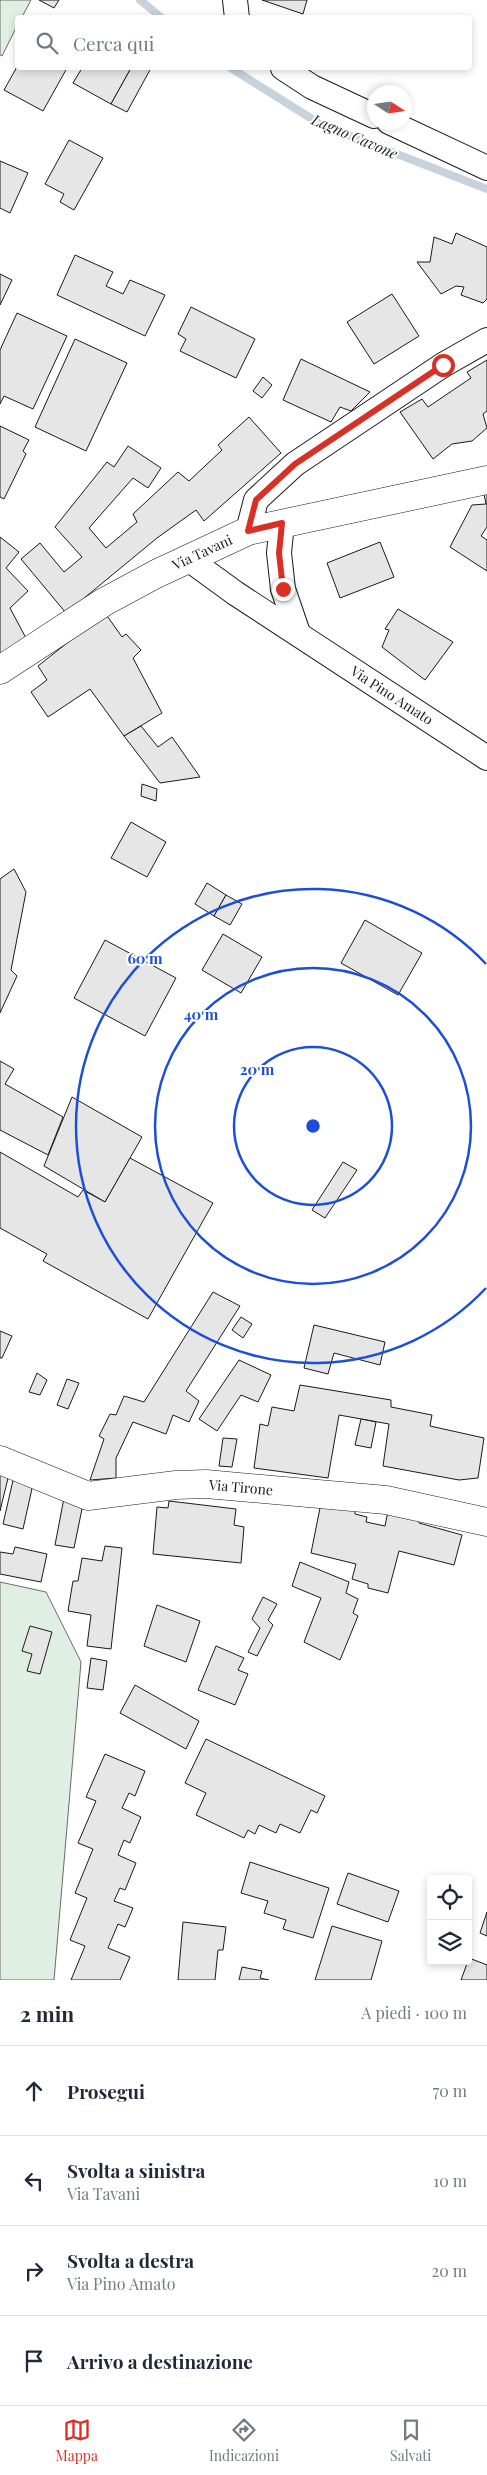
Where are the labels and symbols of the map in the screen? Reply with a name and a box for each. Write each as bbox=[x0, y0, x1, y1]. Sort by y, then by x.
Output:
north arrow bbox=[367, 85, 412, 130]
water label: Lagno Cavone bbox=[308, 109, 402, 163]
route start bbox=[432, 354, 455, 377]
street label: Via Tavani bbox=[168, 530, 235, 575]
route end bbox=[272, 578, 295, 601]
street label: Via Pino Amato bbox=[346, 661, 437, 729]
text: 60 m bbox=[127, 948, 163, 968]
text: 40 m bbox=[184, 1004, 219, 1024]
text: 20 m bbox=[240, 1059, 275, 1079]
centre of rings bbox=[304, 1117, 322, 1135]
street label: Via Tirone bbox=[207, 1475, 274, 1499]

